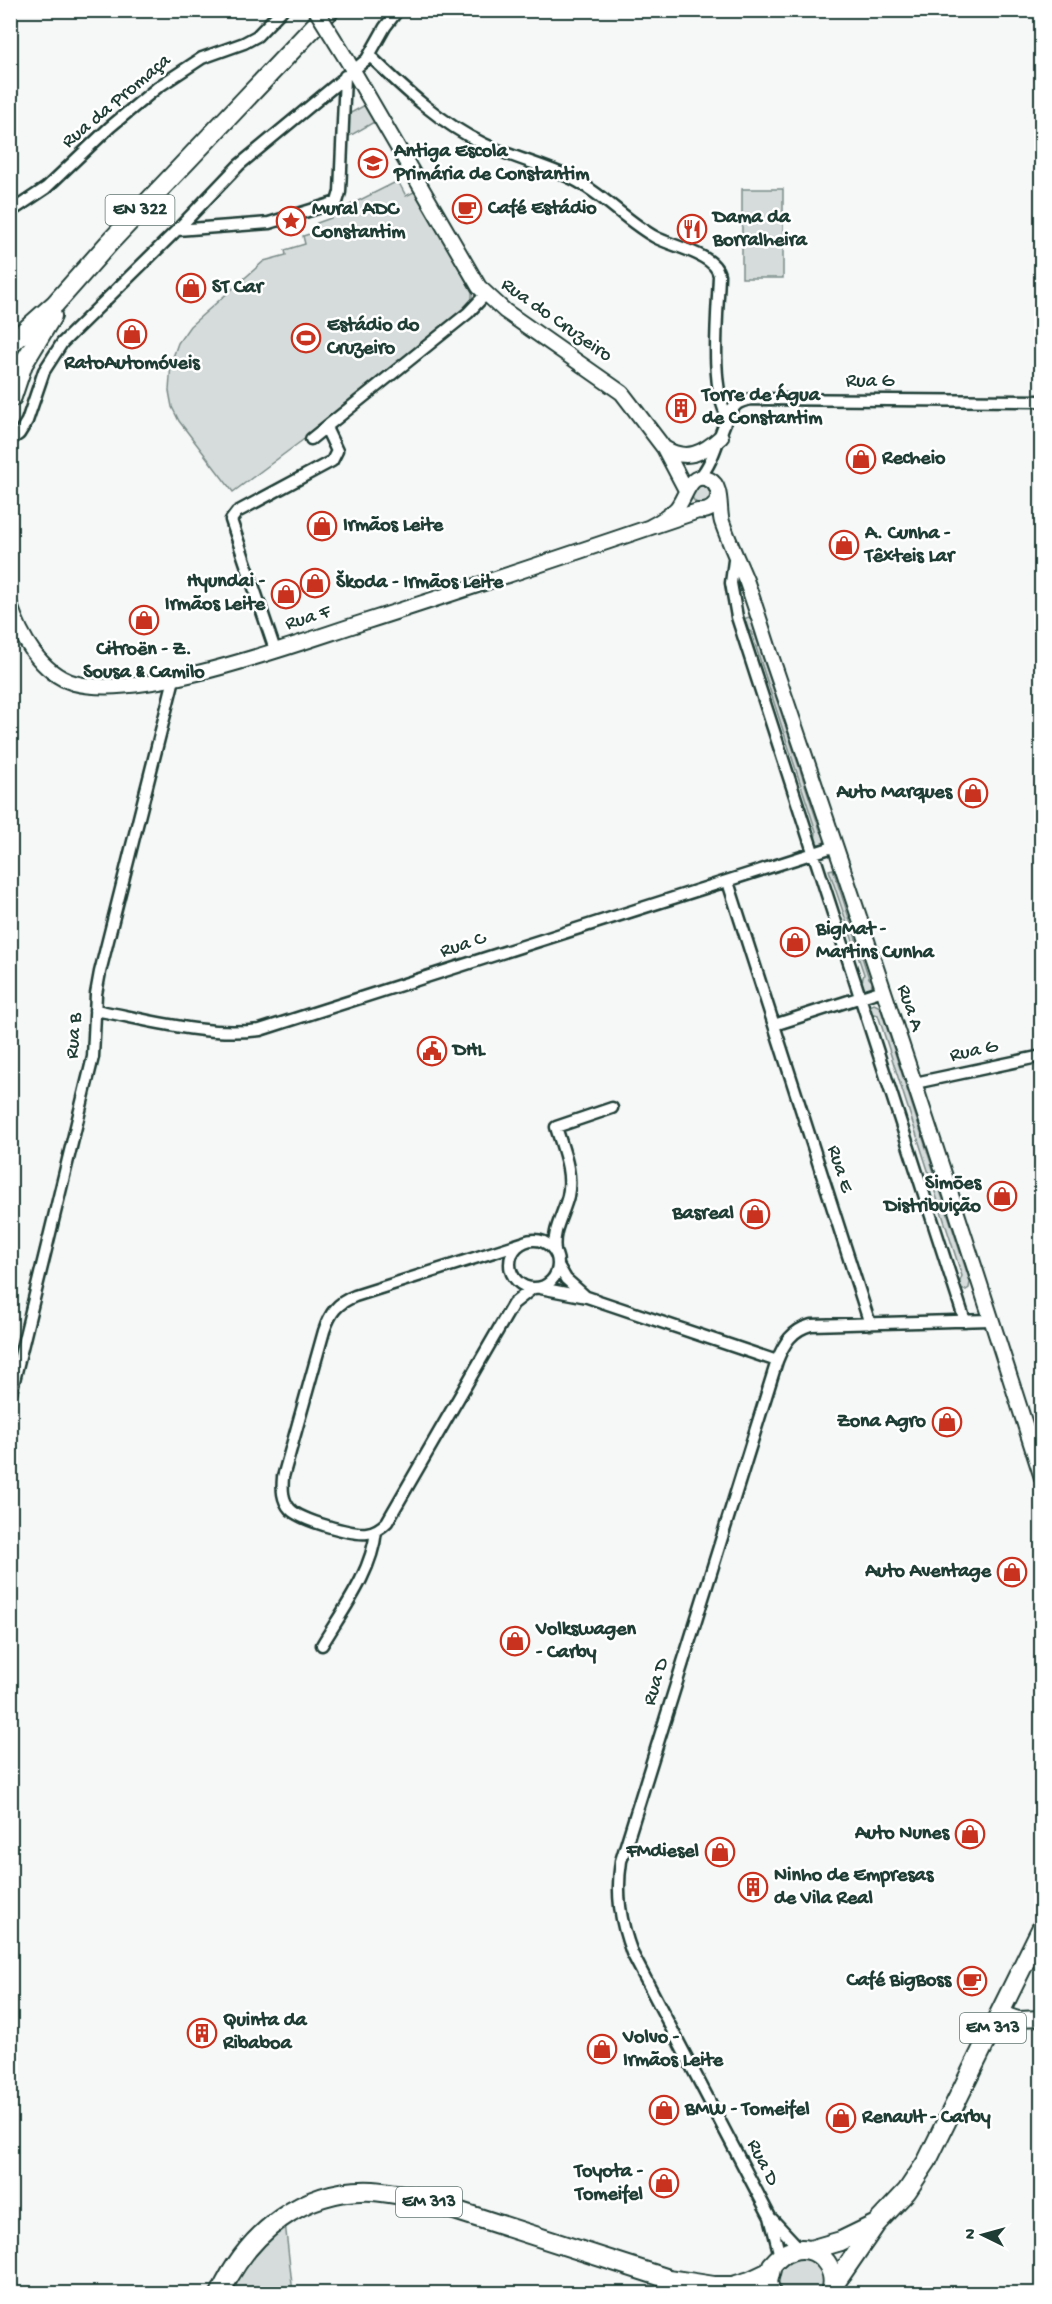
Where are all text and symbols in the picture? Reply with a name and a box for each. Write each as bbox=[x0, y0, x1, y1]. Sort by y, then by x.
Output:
street label: Rua da Promaça bbox=[58, 49, 177, 154]
place label: Antiga Escola Primária de Constantim bbox=[393, 141, 590, 187]
school or university icon: Antiga Escola Primária de Constantim bbox=[357, 147, 389, 179]
cafe icon: Café Estádio bbox=[451, 193, 483, 225]
road number: EN 322 bbox=[106, 195, 174, 225]
place label: Café Estádio bbox=[487, 198, 597, 221]
place label: Mural ADC Constantim bbox=[311, 199, 406, 245]
place icon: Mural ADC Constantim bbox=[275, 205, 307, 237]
place label: Dama da Borralheira bbox=[711, 207, 808, 253]
restaurant icon: Dama da Borralheira bbox=[676, 213, 708, 245]
shop icon: ST Car bbox=[175, 272, 207, 304]
street label: Rua do Cruzeiro bbox=[496, 274, 616, 368]
place label: ST Car bbox=[212, 277, 265, 300]
place label: Estádio do Cruzeiro bbox=[326, 315, 420, 361]
shop icon: RatoAutomóveis bbox=[116, 318, 148, 350]
sports icon: Estádio do Cruzeiro bbox=[290, 322, 322, 354]
place label: RatoAutomóveis bbox=[63, 353, 201, 376]
street label: Rua G bbox=[846, 371, 896, 394]
place label: Torre de Água de Constantim bbox=[700, 383, 823, 431]
building icon: Torre de Água de Constantim bbox=[665, 392, 697, 424]
shop icon: Recheio bbox=[845, 443, 877, 475]
place label: Recheio bbox=[881, 448, 946, 471]
shop icon: Irmãos Leite bbox=[306, 510, 338, 542]
place label: Irmãos Leite bbox=[343, 515, 444, 538]
place label: A. Cunha - Têxteis Lar bbox=[863, 523, 956, 569]
shop icon: A. Cunha - Têxteis Lar bbox=[828, 529, 860, 561]
shop icon: Škoda - Irmãos Leite bbox=[299, 567, 331, 599]
place label: Škoda - Irmãos Leite bbox=[336, 570, 504, 595]
place label: Hyundai - Irmãos Leite bbox=[165, 571, 266, 617]
shop icon: Hyundai - Irmãos Leite bbox=[270, 578, 302, 610]
street label: Rua F bbox=[283, 601, 335, 637]
shop icon: Citroën - Z. Sousa & Camilo bbox=[128, 604, 160, 636]
place label: Citroën - Z. Sousa & Camilo bbox=[83, 639, 205, 685]
shop icon: Auto Marques bbox=[957, 777, 989, 809]
place label: Auto Marques bbox=[835, 782, 954, 805]
place label: BigMat - Martins Cunha bbox=[815, 919, 935, 965]
shop icon: BigMat - Martins Cunha bbox=[779, 926, 811, 958]
street label: Rua C bbox=[437, 928, 490, 964]
street label: Rua A bbox=[890, 982, 928, 1035]
street label: Rua B bbox=[62, 1011, 89, 1060]
public building icon: DHL bbox=[416, 1035, 448, 1067]
street label: Rua G bbox=[948, 1035, 1001, 1068]
place label: DHL bbox=[451, 1040, 486, 1063]
street label: Rua E bbox=[821, 1143, 858, 1197]
place label: Simões Distribuição bbox=[882, 1173, 983, 1219]
shop icon: Simões Distribuição bbox=[986, 1180, 1018, 1212]
shop icon: Basreal bbox=[739, 1198, 771, 1230]
place label: Basreal bbox=[671, 1203, 735, 1226]
shop icon: Zona Agro bbox=[931, 1406, 963, 1438]
place label: Zona Agro bbox=[837, 1411, 927, 1434]
shop icon: Auto Aventage bbox=[996, 1556, 1028, 1588]
place label: Auto Aventage bbox=[864, 1561, 992, 1584]
place label: Volkswagen - Carby bbox=[535, 1619, 636, 1665]
shop icon: Volkswagen - Carby bbox=[499, 1625, 531, 1657]
street label: Rua D bbox=[639, 1654, 675, 1709]
shop icon: Auto Nunes bbox=[954, 1818, 986, 1850]
place label: Auto Nunes bbox=[854, 1823, 951, 1846]
shop icon: FMdiesel bbox=[704, 1836, 736, 1868]
place label: FMdiesel bbox=[625, 1841, 700, 1864]
place label: Ninho de Empresas de Vila Real bbox=[774, 1865, 935, 1911]
building icon: Ninho de Empresas de Vila Real bbox=[737, 1871, 769, 1903]
cafe icon: Café BigBoss bbox=[956, 1965, 988, 1997]
place label: Café BigBoss bbox=[846, 1970, 953, 1993]
place label: Quinta da Ribaboa bbox=[222, 2010, 307, 2056]
road number: EM 313 bbox=[960, 2013, 1026, 2043]
building icon: Quinta da Ribaboa bbox=[186, 2017, 218, 2049]
place label: Volvo - Irmãos Leite bbox=[622, 2027, 724, 2073]
shop icon: Volvo - Irmãos Leite bbox=[586, 2033, 618, 2065]
shop icon: BMW - Tomeifel bbox=[648, 2094, 680, 2126]
place label: BMW - Tomeifel bbox=[684, 2099, 810, 2122]
shop icon: Renault - Carby bbox=[825, 2102, 857, 2134]
place label: Renault - Carby bbox=[861, 2107, 991, 2130]
street label: Rua D bbox=[741, 2136, 784, 2191]
place label: Toyota - Tomeifel bbox=[572, 2161, 644, 2207]
shop icon: Toyota - Tomeifel bbox=[648, 2167, 680, 2199]
road number: EM 313 bbox=[396, 2187, 462, 2217]
north arrow bbox=[953, 2205, 1013, 2265]
text: N bbox=[962, 2227, 982, 2240]

